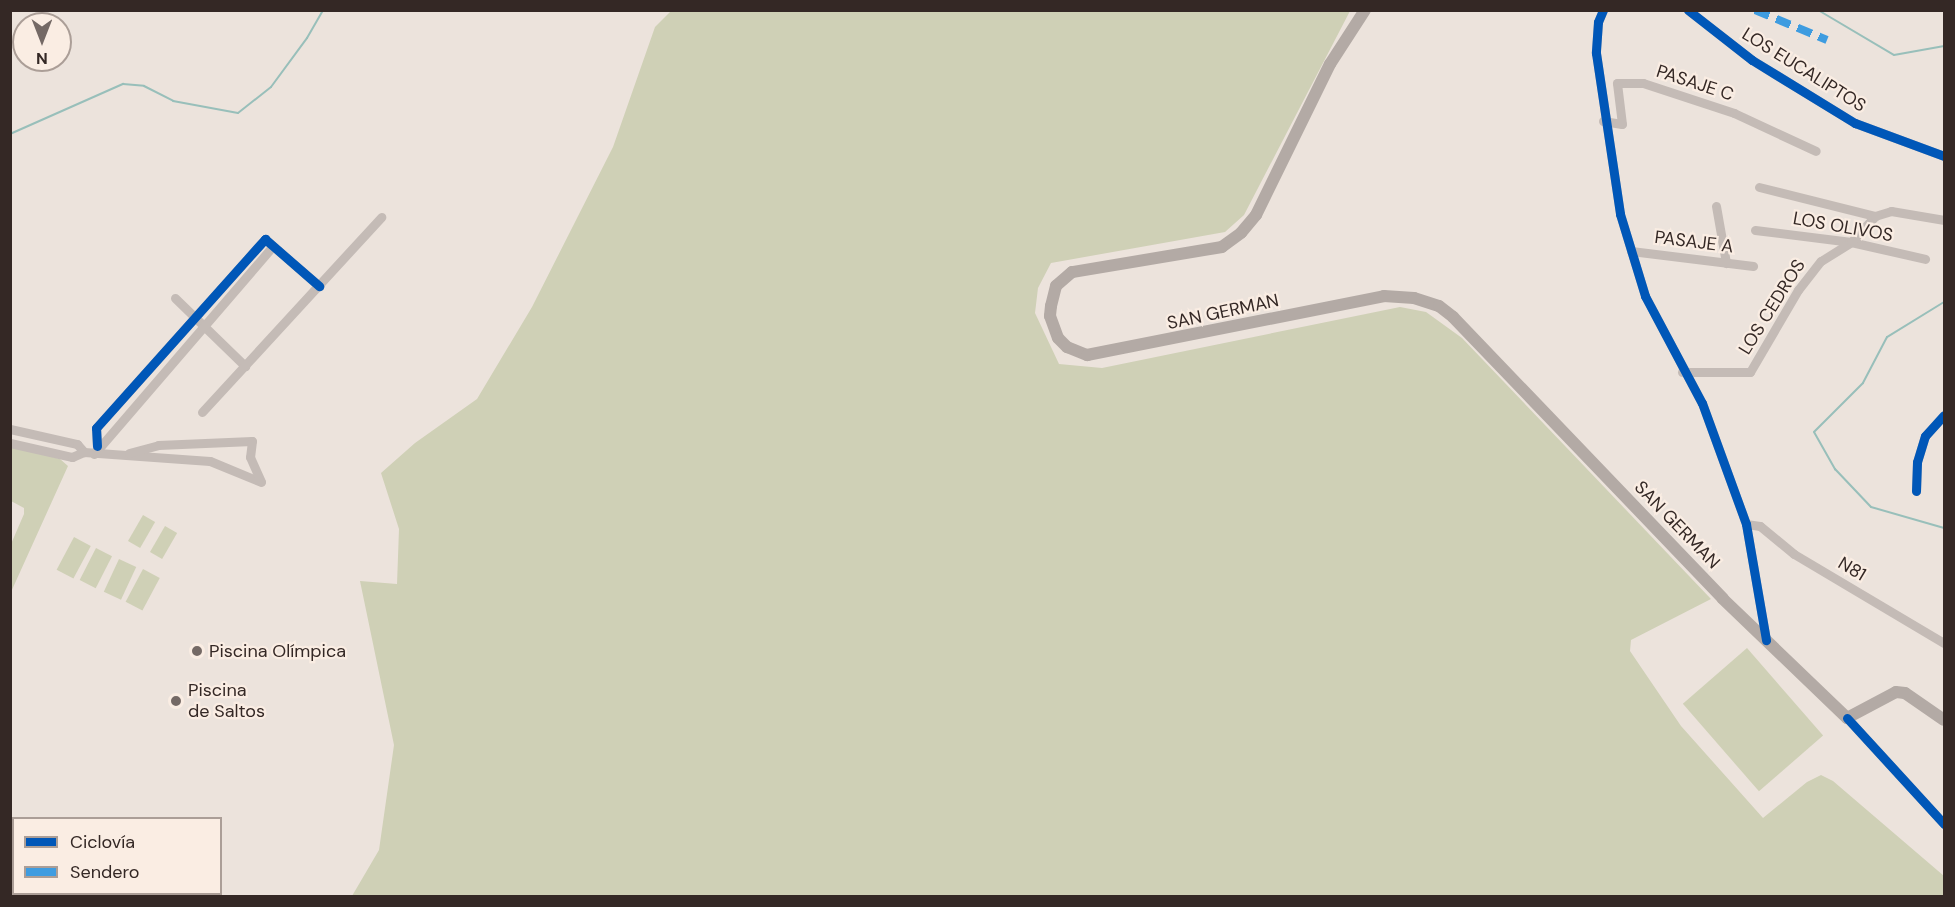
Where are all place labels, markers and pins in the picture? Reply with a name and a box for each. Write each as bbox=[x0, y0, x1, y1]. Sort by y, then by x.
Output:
place label: Piscina Olímpica bbox=[209, 640, 346, 662]
marker: Piscina Olímpica bbox=[190, 644, 204, 658]
place label: Piscina de Saltos bbox=[188, 680, 265, 722]
marker: Piscina de Saltos bbox=[169, 694, 183, 708]

